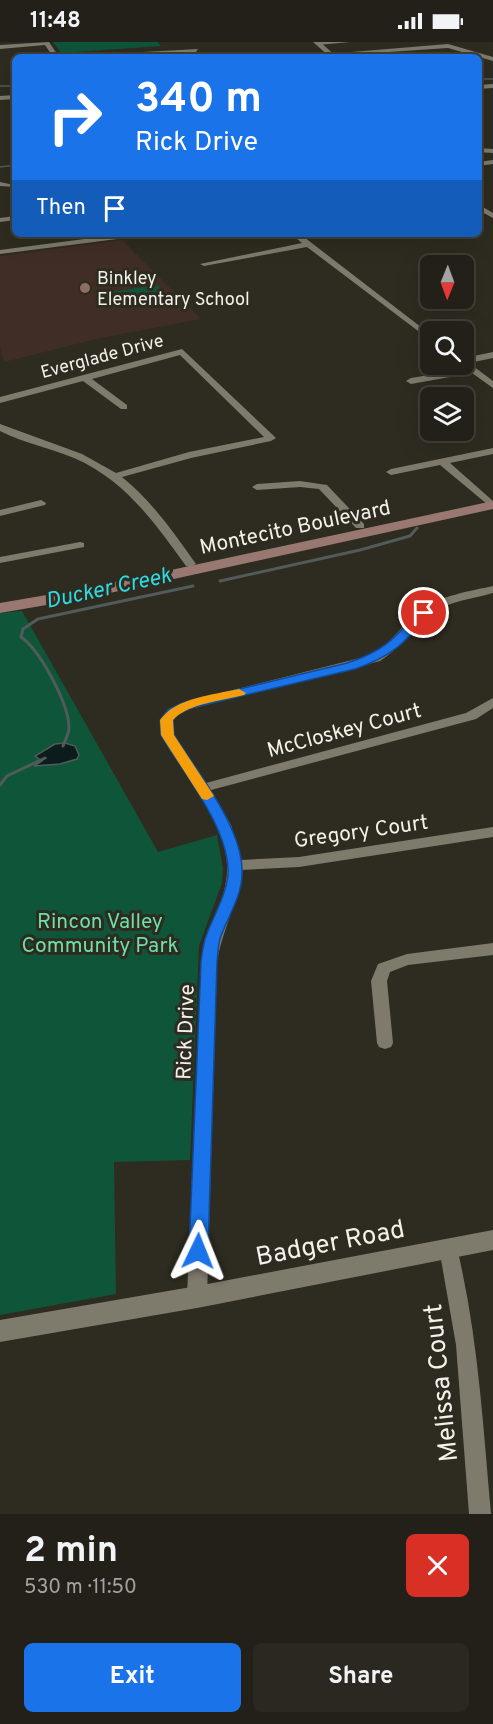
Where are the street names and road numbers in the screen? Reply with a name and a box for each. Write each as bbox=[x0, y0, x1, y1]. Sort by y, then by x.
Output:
street label: Everglade Drive bbox=[38, 330, 167, 385]
street label: Montecito Boulevard bbox=[197, 495, 393, 562]
street label: McCloskey Court bbox=[264, 698, 425, 765]
street label: Gregory Court bbox=[292, 810, 430, 855]
street label: Rick Drive bbox=[171, 984, 202, 1080]
street label: Badger Road bbox=[253, 1214, 408, 1275]
street label: Melissa Court bbox=[418, 1302, 467, 1463]

